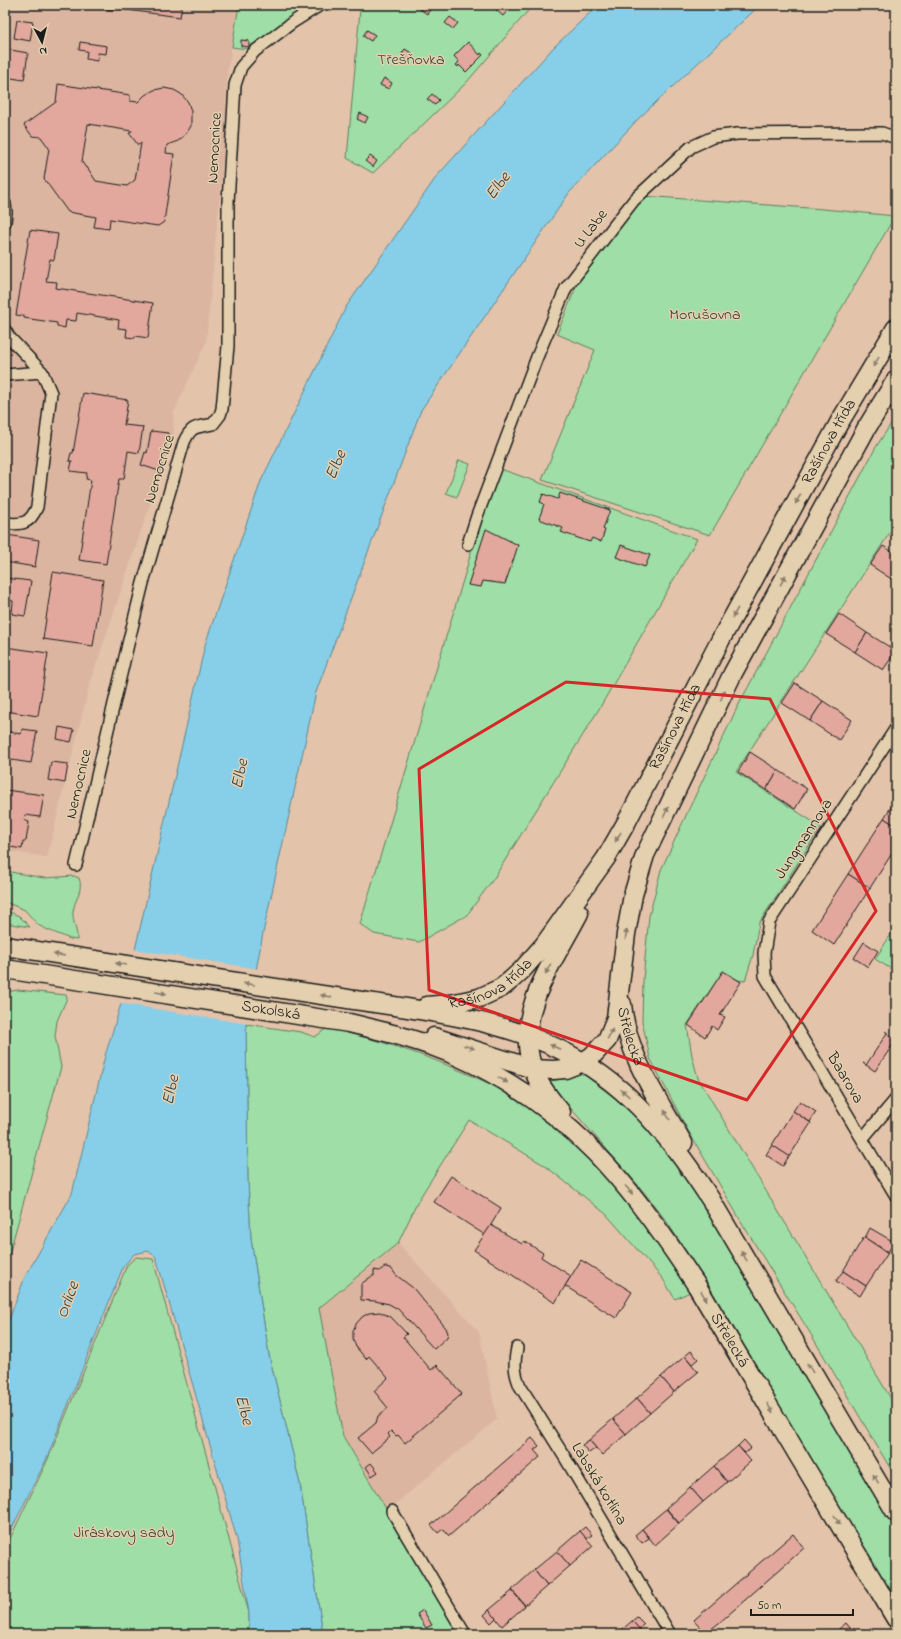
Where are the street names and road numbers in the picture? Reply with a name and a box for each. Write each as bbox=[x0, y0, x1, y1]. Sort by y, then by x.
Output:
street label: Nemocnice bbox=[201, 111, 229, 184]
street label: U Labe bbox=[568, 203, 614, 254]
street label: Rašínova třída bbox=[796, 394, 863, 489]
street label: Nemocnice bbox=[138, 431, 182, 506]
street label: Rašínova třída bbox=[643, 680, 708, 775]
street label: Nemocnice bbox=[59, 746, 99, 821]
street label: Jungmannova bbox=[769, 794, 839, 884]
street label: Rašínova třída bbox=[446, 953, 539, 1016]
street label: Sokolská bbox=[240, 994, 302, 1027]
street label: Střelecká bbox=[610, 1005, 650, 1069]
street label: Baarova bbox=[820, 1047, 870, 1108]
street label: Střelecká bbox=[704, 1308, 755, 1372]
street label: Labská kotlina bbox=[565, 1438, 633, 1530]

